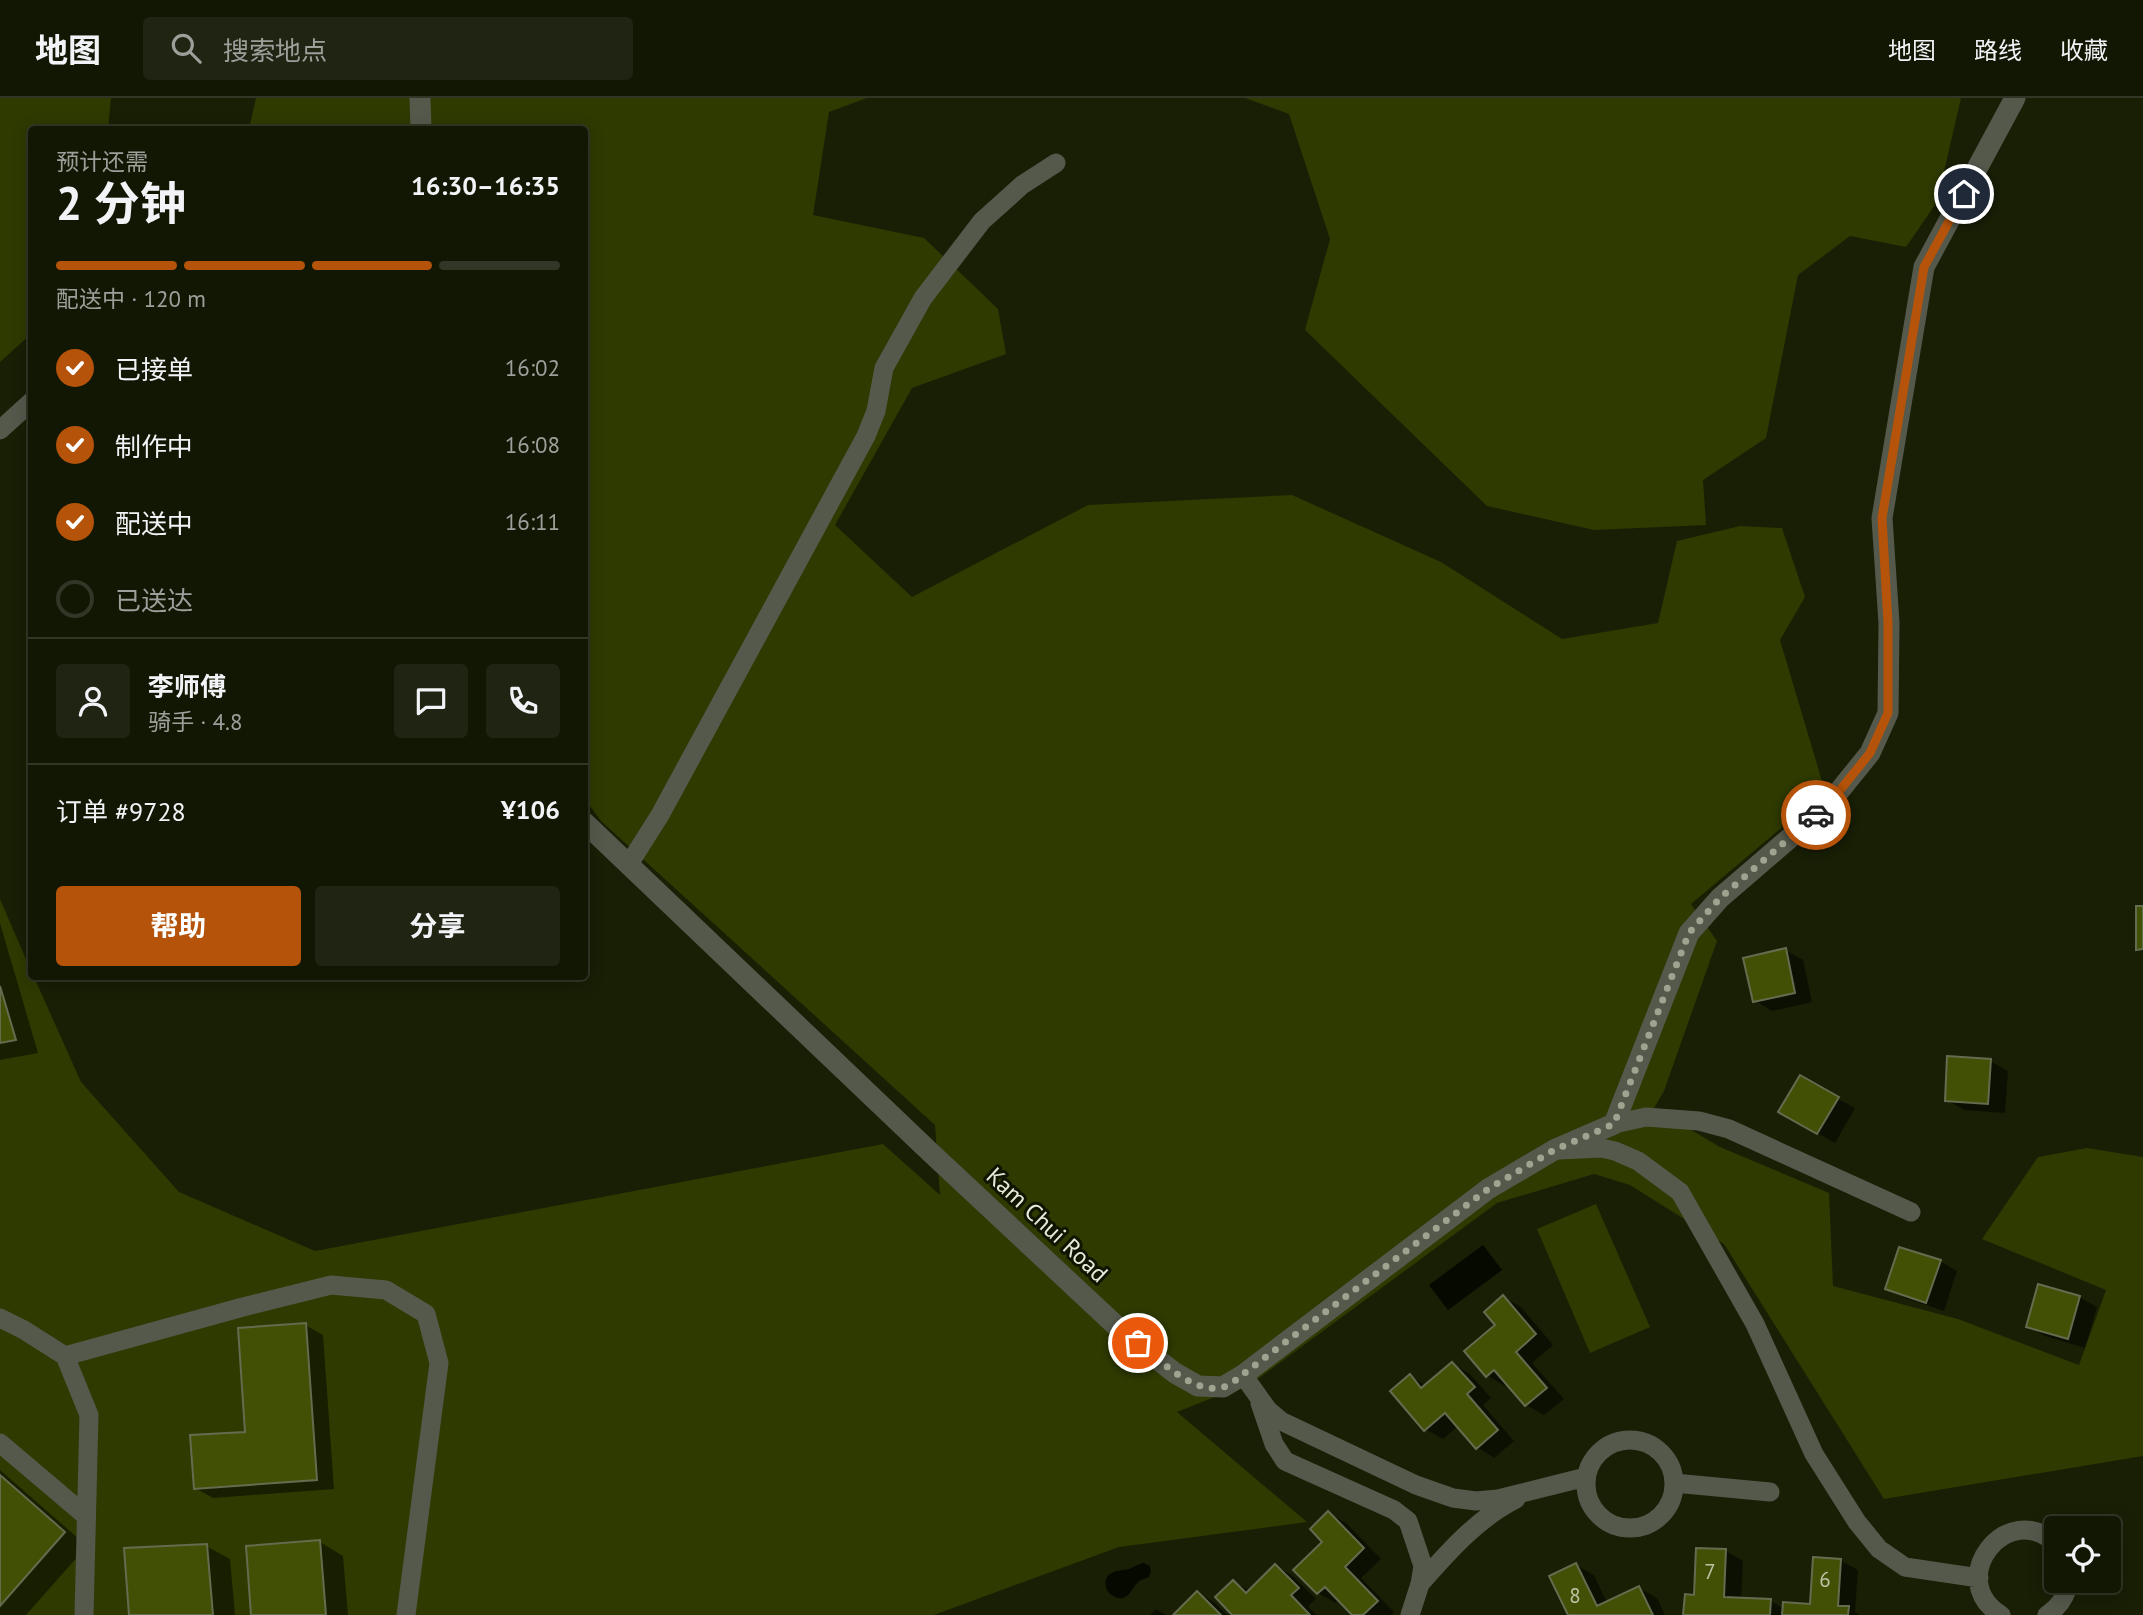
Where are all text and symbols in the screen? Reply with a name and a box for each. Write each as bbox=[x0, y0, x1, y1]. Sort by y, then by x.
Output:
search box bbox=[143, 17, 633, 80]
text: 地图 bbox=[35, 28, 101, 71]
icon: search bbox=[167, 29, 205, 67]
text: 搜索地点 bbox=[223, 34, 327, 67]
text: 地图 bbox=[1888, 35, 1936, 66]
text: 路线 bbox=[1974, 35, 2022, 66]
text: 收藏 bbox=[2060, 35, 2108, 66]
text: 预计还需 bbox=[56, 147, 148, 176]
pin bbox=[1934, 164, 1994, 224]
text: 16:30–16:35 bbox=[411, 169, 560, 202]
text: 2 分钟 bbox=[56, 173, 186, 233]
icon: home bbox=[1945, 175, 1983, 213]
text: 配送中 · 120 m bbox=[56, 284, 206, 313]
icon: check bbox=[56, 349, 94, 387]
text: 已接单 bbox=[115, 353, 193, 386]
text: 16:02 bbox=[505, 353, 560, 382]
icon: check bbox=[56, 426, 94, 464]
text: 制作中 bbox=[115, 430, 193, 463]
text: 16:08 bbox=[505, 430, 560, 459]
icon: check bbox=[56, 503, 94, 541]
text: 配送中 bbox=[115, 507, 193, 540]
text: 16:11 bbox=[505, 507, 560, 536]
text: 已送达 bbox=[115, 584, 193, 617]
button: person bbox=[56, 664, 130, 738]
button: chat bbox=[394, 664, 468, 738]
button: phone bbox=[486, 664, 560, 738]
text: 李师傅 bbox=[148, 670, 226, 703]
text: 骑手 · 4.8 bbox=[148, 707, 242, 736]
courier bbox=[1781, 780, 1851, 850]
text: ¥106 bbox=[501, 793, 560, 826]
text: 订单 #9728 bbox=[56, 795, 186, 828]
icon: car bbox=[1797, 796, 1835, 834]
button: 帮助 bbox=[56, 886, 301, 966]
button: 分享 bbox=[315, 886, 560, 966]
street label: Kam Chui Road bbox=[980, 1160, 1115, 1289]
pin bbox=[1108, 1313, 1168, 1373]
icon: bag bbox=[1119, 1324, 1157, 1362]
map controls bbox=[2044, 1516, 2121, 1593]
button: locate bbox=[2044, 1516, 2121, 1593]
house number: 7 bbox=[1704, 1558, 1716, 1585]
house number: 6 bbox=[1819, 1566, 1831, 1593]
house number: 8 bbox=[1569, 1582, 1581, 1609]

